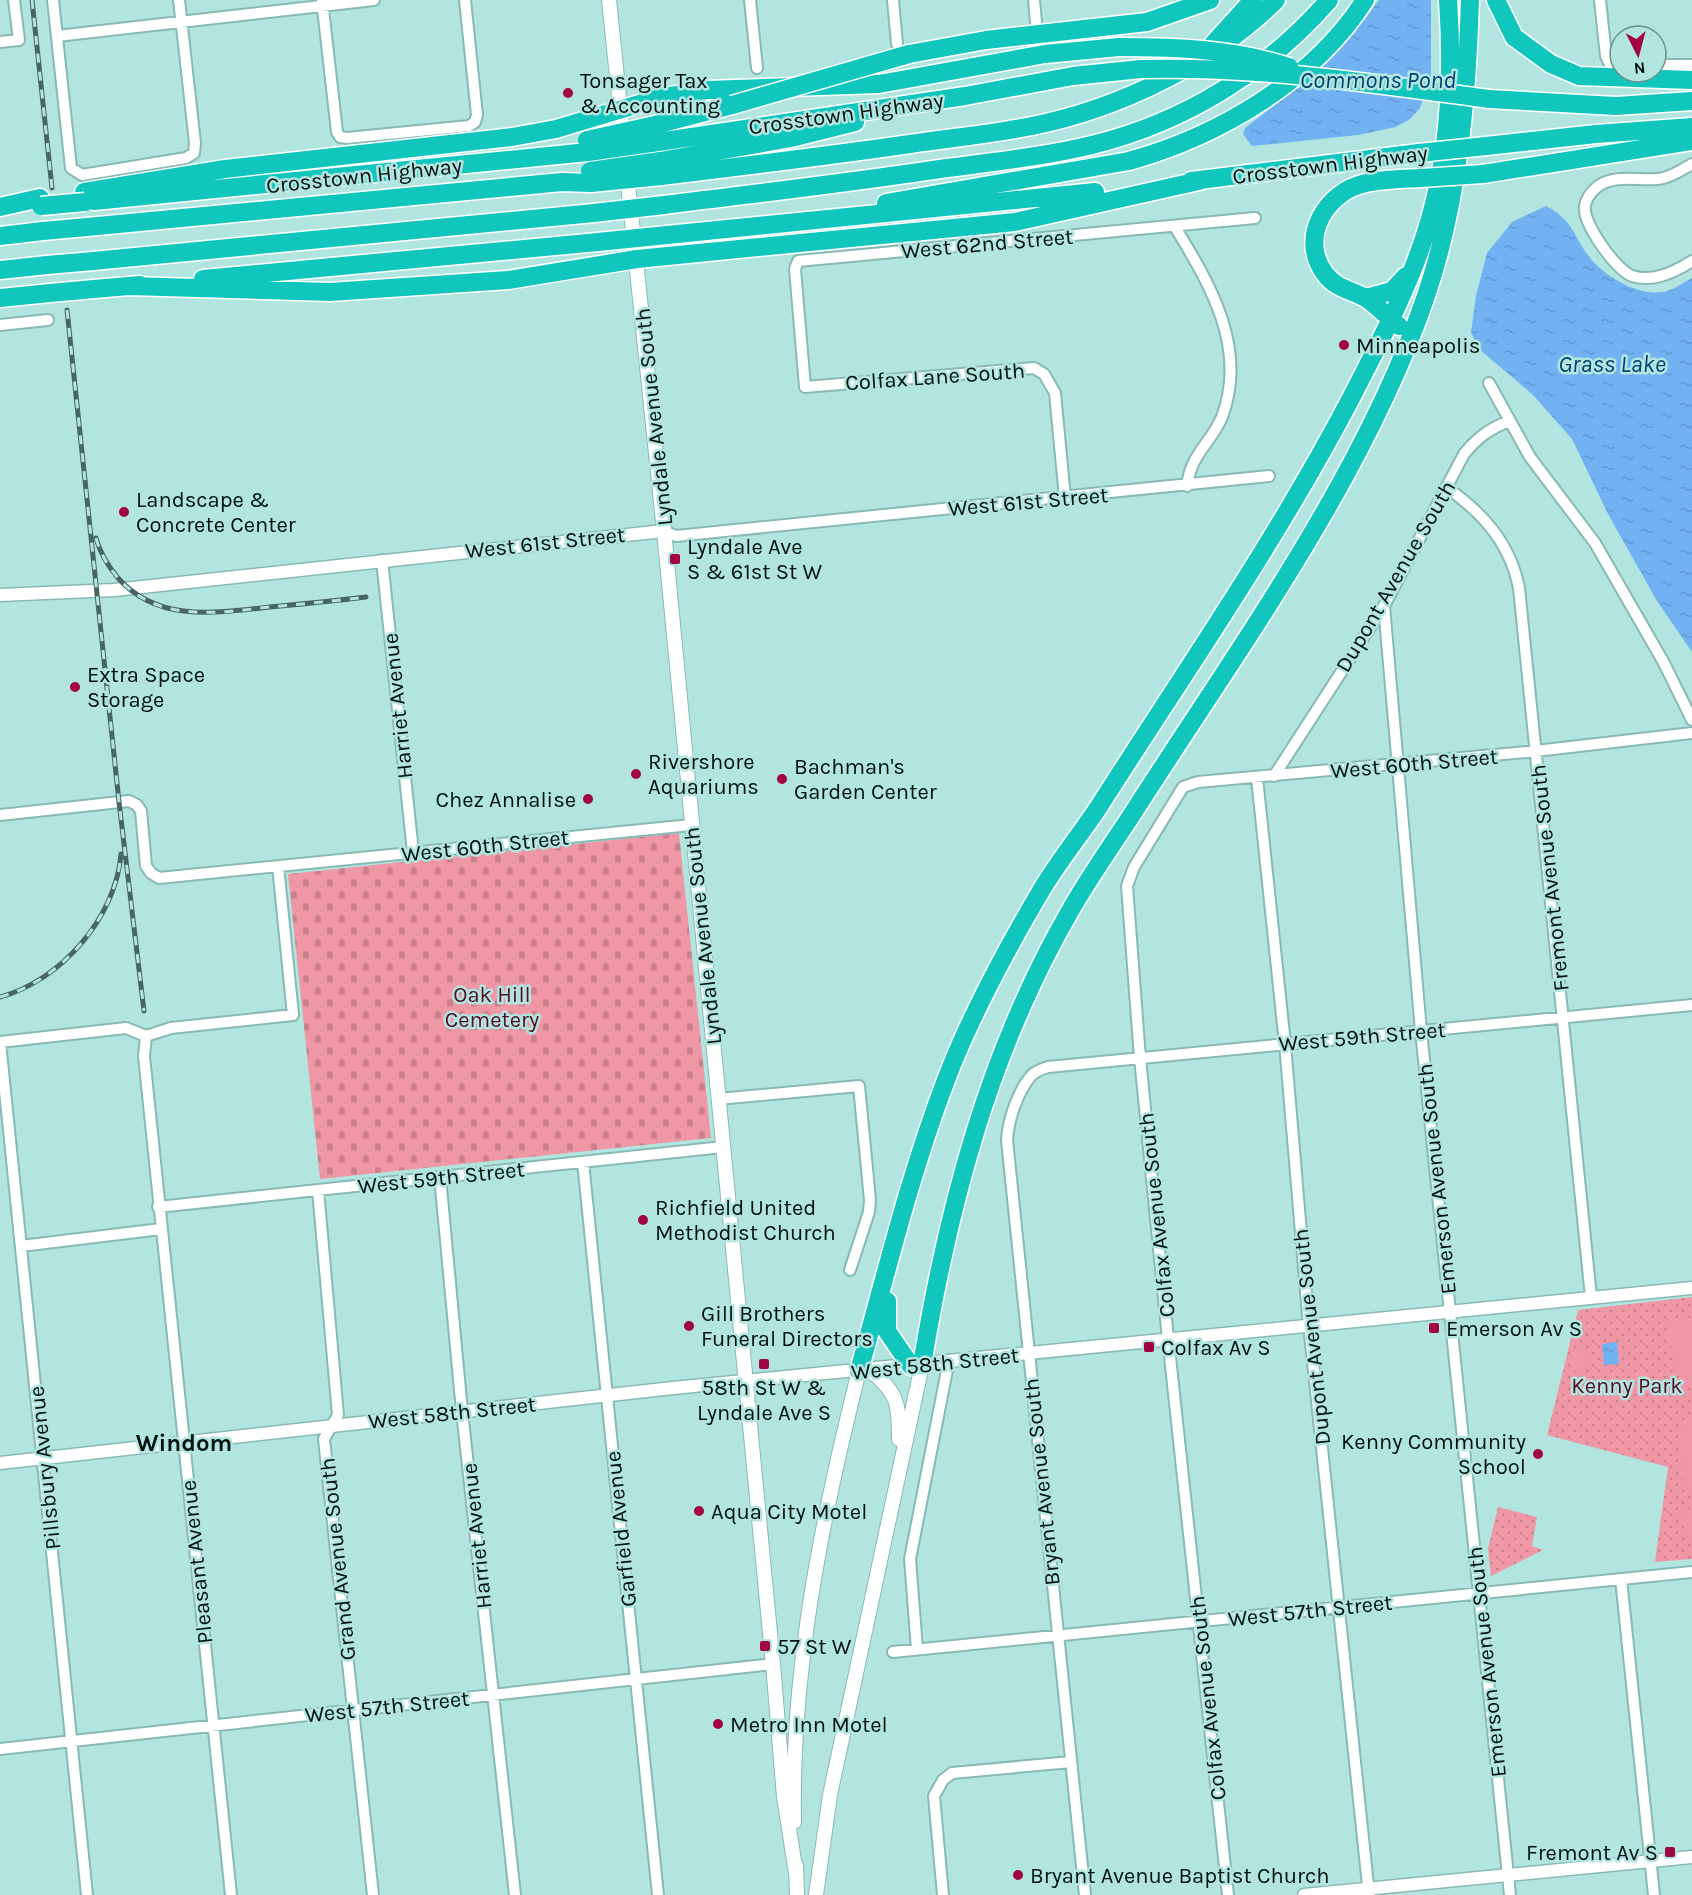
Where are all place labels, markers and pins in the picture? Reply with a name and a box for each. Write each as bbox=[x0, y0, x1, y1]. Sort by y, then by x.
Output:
place label: Tonsager Tax & Accounting bbox=[580, 68, 720, 119]
marker: Tonsager Tax & Accounting bbox=[561, 86, 575, 100]
place label: Minneapolis bbox=[1356, 333, 1480, 359]
marker: Minneapolis bbox=[1337, 338, 1351, 352]
place label: Landscape & Concrete Center bbox=[136, 487, 296, 538]
marker: Landscape & Concrete Center bbox=[117, 505, 131, 519]
place label: Lyndale Ave S & 61st St W bbox=[687, 534, 823, 585]
marker: Lyndale Ave S & 61st St W bbox=[668, 552, 682, 566]
place label: Extra Space Storage bbox=[87, 662, 205, 713]
marker: Extra Space Storage bbox=[68, 680, 82, 694]
place label: Rivershore Aquariums bbox=[648, 749, 759, 800]
place label: Bachman's Garden Center bbox=[794, 754, 937, 805]
marker: Rivershore Aquariums bbox=[629, 767, 643, 781]
marker: Bachman's Garden Center bbox=[775, 772, 789, 786]
place label: Chez Annalise bbox=[435, 787, 576, 813]
marker: Chez Annalise bbox=[581, 792, 595, 806]
place label: Richfield United Methodist Church bbox=[655, 1195, 836, 1246]
marker: Richfield United Methodist Church bbox=[636, 1213, 650, 1227]
place label: Gill Brothers Funeral Directors bbox=[701, 1301, 873, 1352]
place label: Emerson Av S bbox=[1446, 1316, 1582, 1342]
marker: Gill Brothers Funeral Directors bbox=[682, 1319, 696, 1333]
marker: Emerson Av S bbox=[1427, 1321, 1441, 1335]
place label: Colfax Av S bbox=[1161, 1335, 1271, 1361]
marker: Colfax Av S bbox=[1142, 1340, 1156, 1354]
marker: 58th St W & Lyndale Ave S bbox=[757, 1357, 771, 1371]
place label: 58th St W & Lyndale Ave S bbox=[697, 1375, 831, 1426]
place label: Kenny Community School bbox=[1341, 1429, 1526, 1480]
marker: Kenny Community School bbox=[1531, 1447, 1545, 1461]
place label: Aqua City Motel bbox=[711, 1499, 867, 1525]
marker: Aqua City Motel bbox=[692, 1504, 706, 1518]
place label: 57 St W bbox=[777, 1634, 852, 1660]
marker: 57 St W bbox=[758, 1639, 772, 1653]
place label: Metro Inn Motel bbox=[730, 1712, 888, 1738]
marker: Metro Inn Motel bbox=[711, 1717, 725, 1731]
place label: Fremont Av S bbox=[1526, 1840, 1658, 1866]
marker: Fremont Av S bbox=[1663, 1845, 1677, 1859]
place label: Bryant Avenue Baptist Church bbox=[1030, 1863, 1330, 1889]
marker: Bryant Avenue Baptist Church bbox=[1011, 1868, 1025, 1882]

